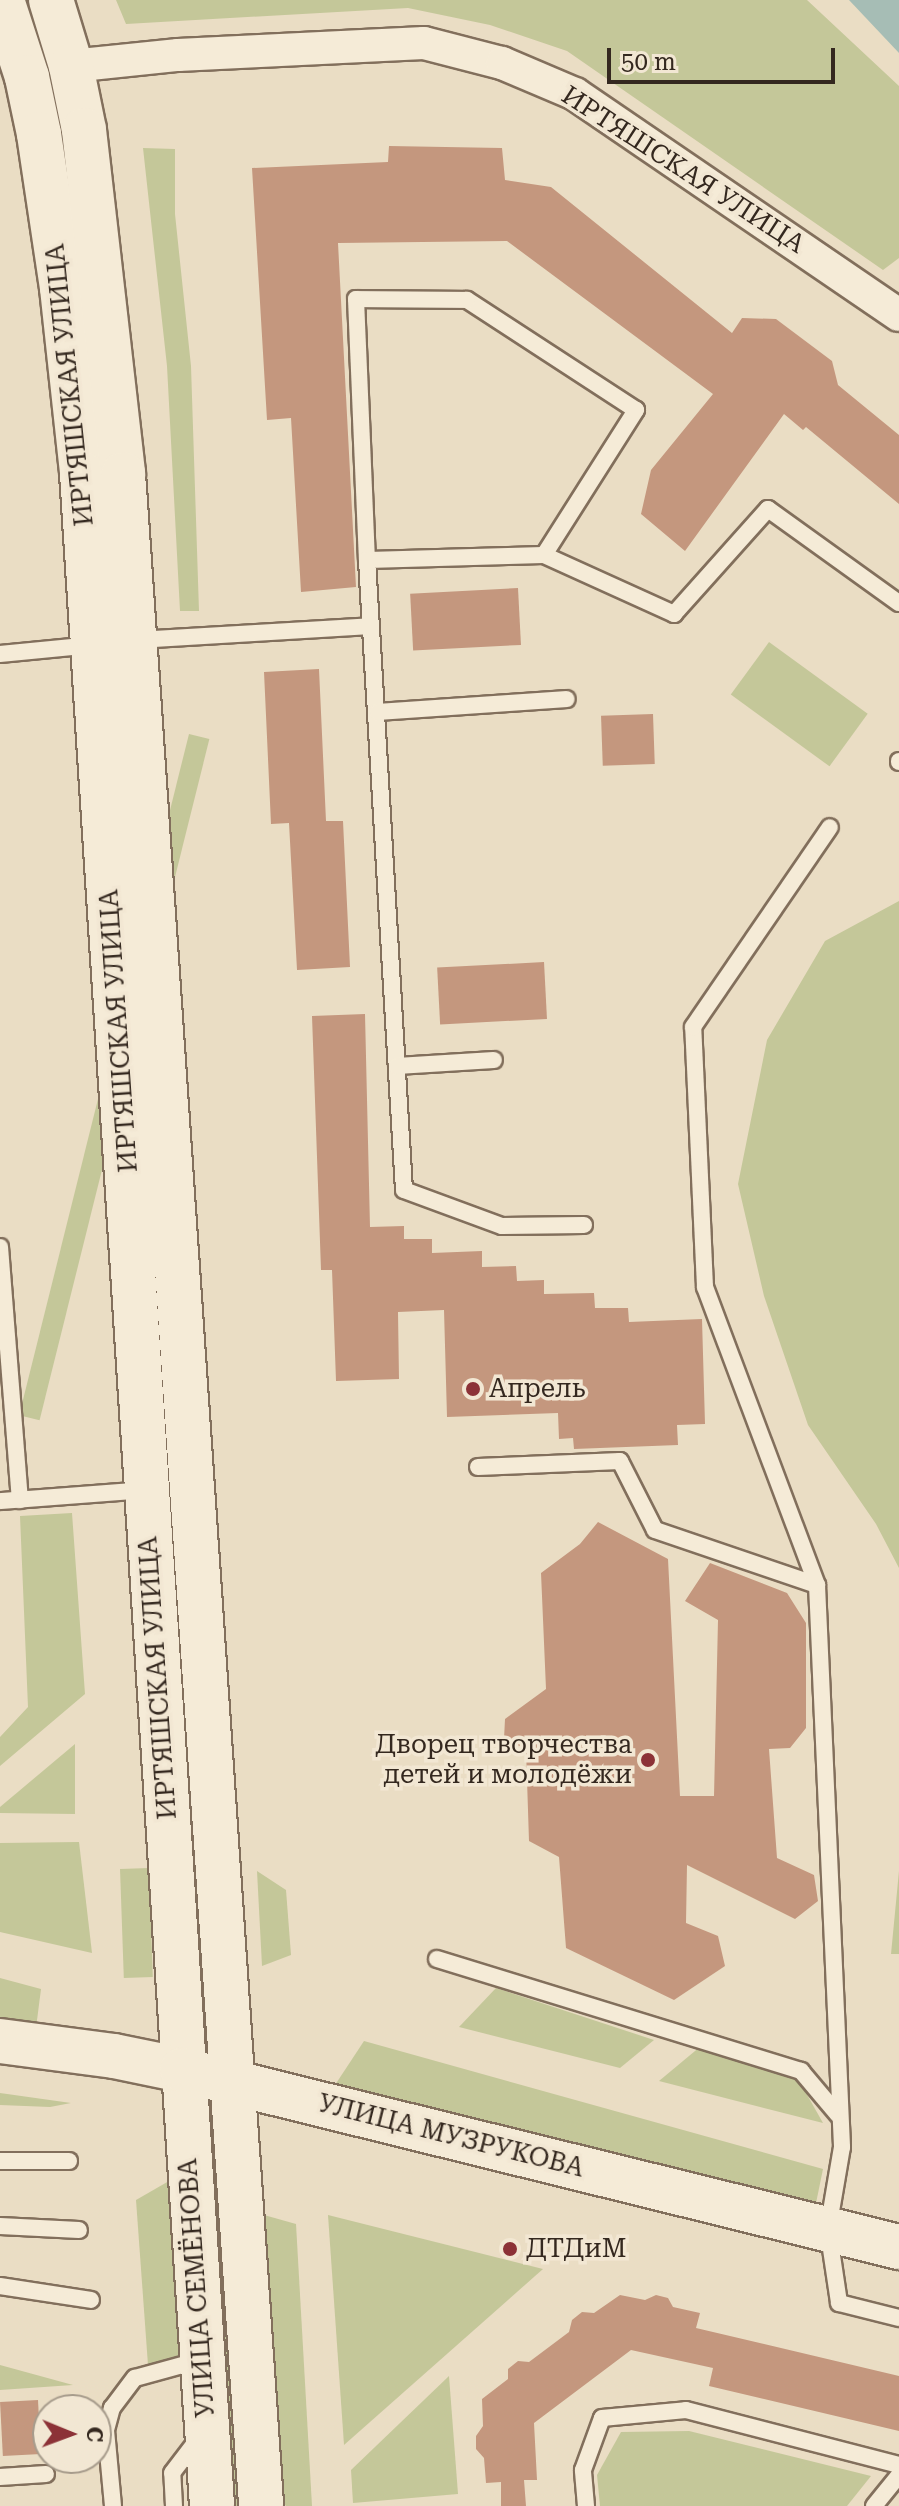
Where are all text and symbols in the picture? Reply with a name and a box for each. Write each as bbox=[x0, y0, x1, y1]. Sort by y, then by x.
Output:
scale bar bbox=[611, 32, 839, 82]
text: 50 m bbox=[621, 48, 676, 76]
street label: ИРТЯШСКАЯ УЛИЦА bbox=[556, 80, 810, 260]
street label: ИРТЯШСКАЯ УЛИЦА bbox=[40, 242, 100, 528]
street label: ИРТЯШСКАЯ УЛИЦА bbox=[94, 888, 144, 1174]
place label: Апрель bbox=[489, 1373, 585, 1405]
marker: Апрель bbox=[464, 1380, 482, 1398]
street label: ИРТЯШСКАЯ УЛИЦА bbox=[133, 1535, 183, 1821]
place label: Дворец творчества детей и молодёжи bbox=[375, 1729, 632, 1790]
marker: Дворец творчества детей и молодёжи bbox=[639, 1751, 657, 1769]
street label: УЛИЦА МУЗРУКОВА bbox=[315, 2088, 587, 2184]
street label: УЛИЦА СЕМЁНОВА bbox=[172, 2157, 222, 2419]
place label: ДТДиМ bbox=[526, 2233, 626, 2265]
marker: ДТДиМ bbox=[501, 2240, 519, 2258]
north arrow bbox=[32, 2394, 112, 2474]
text: С bbox=[82, 2426, 107, 2442]

